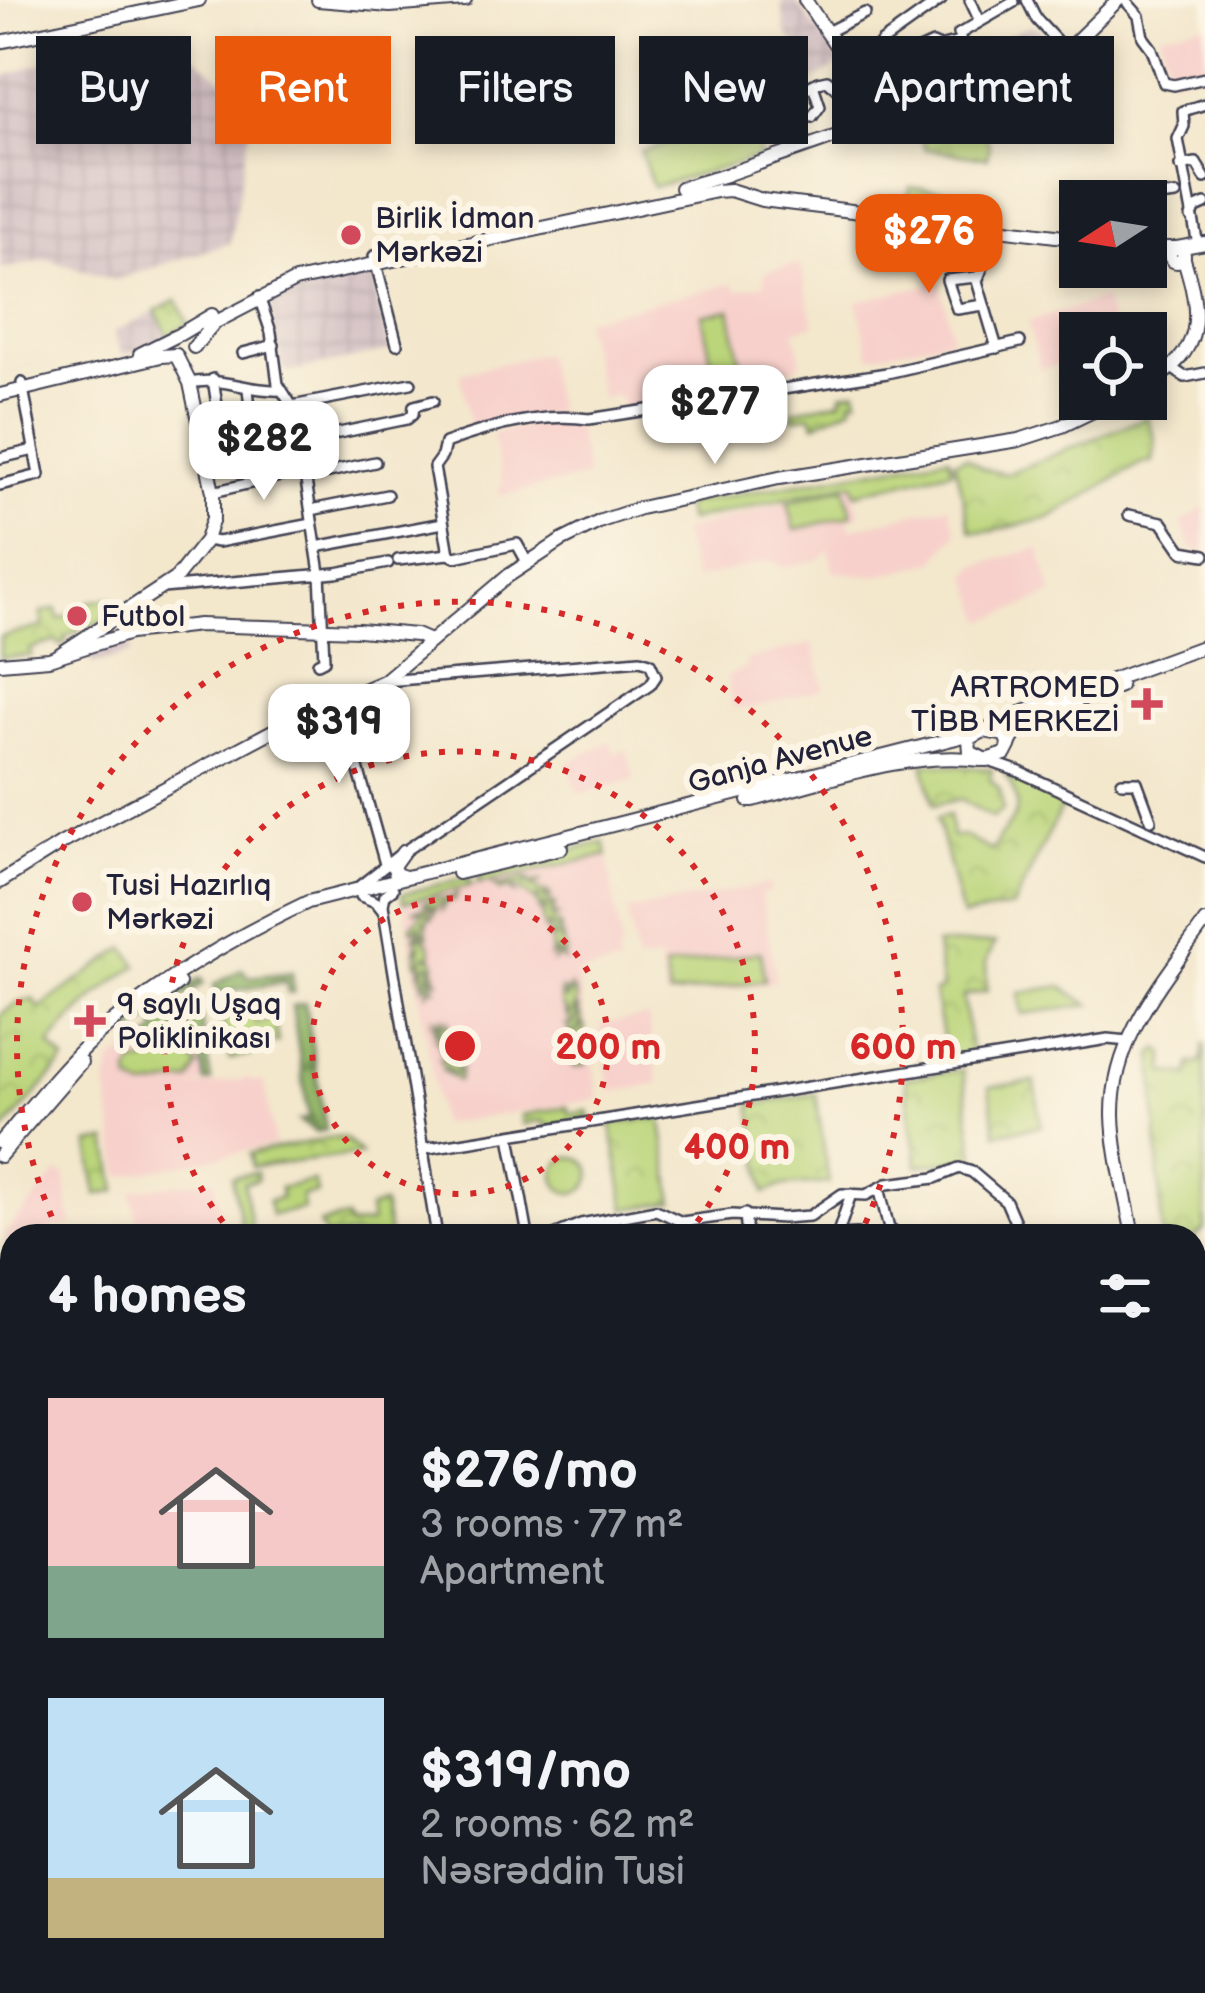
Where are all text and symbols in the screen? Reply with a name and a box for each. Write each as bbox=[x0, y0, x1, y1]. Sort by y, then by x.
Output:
chip: Buy bbox=[36, 36, 191, 144]
chip: Rent bbox=[215, 36, 391, 144]
chip: Filters bbox=[415, 36, 615, 144]
chip: New bbox=[639, 36, 808, 144]
chip: Apartment bbox=[832, 36, 1114, 144]
north arrow bbox=[1059, 180, 1167, 288]
map controls bbox=[1059, 180, 1167, 420]
pin: $276 bbox=[858, 194, 1000, 296]
place label: Birlik İdman Mərkəzi bbox=[375, 201, 534, 271]
text: $276 bbox=[883, 209, 975, 256]
marker: Birlik İdman Mərkəzi bbox=[338, 222, 364, 248]
button: locate bbox=[1059, 312, 1167, 420]
pin: $277 bbox=[644, 365, 786, 467]
text: $277 bbox=[669, 380, 761, 427]
pin: $282 bbox=[193, 401, 335, 503]
text: $282 bbox=[216, 416, 312, 463]
place label: Futbol bbox=[101, 599, 185, 635]
marker: Futbol bbox=[64, 603, 90, 629]
place label: ARTROMED TİBB MERKEZİ bbox=[911, 670, 1120, 740]
pin: $319 bbox=[268, 684, 410, 786]
marker: ARTROMED TİBB MERKEZİ bbox=[1131, 688, 1163, 720]
text: $319 bbox=[295, 699, 383, 746]
street label: Ganja Avenue bbox=[684, 718, 876, 802]
place label: Tusi Hazırlıq Mərkəzi bbox=[106, 868, 271, 938]
marker: Tusi Hazırlıq Mərkəzi bbox=[69, 889, 95, 915]
place label: 9 saylı Uşaq Poliklinikası bbox=[117, 987, 281, 1057]
marker: 9 saylı Uşaq Poliklinikası bbox=[74, 1005, 106, 1037]
centre of rings bbox=[439, 1025, 481, 1067]
text: 200 m bbox=[555, 1027, 661, 1070]
text: 600 m bbox=[849, 1027, 957, 1070]
text: 400 m bbox=[684, 1127, 790, 1170]
icon: filters bbox=[1092, 1263, 1158, 1329]
text: 4 homes bbox=[48, 1266, 247, 1327]
text: $276/mo bbox=[420, 1441, 638, 1502]
icon: home bbox=[144, 1446, 288, 1590]
text: 3 rooms · 77 m² bbox=[420, 1502, 684, 1549]
text: Apartment bbox=[420, 1549, 604, 1596]
text: $319/mo bbox=[420, 1741, 631, 1802]
icon: home bbox=[144, 1746, 288, 1890]
text: 2 rooms · 62 m² bbox=[420, 1802, 695, 1849]
text: Nəsrəddin Tusi bbox=[420, 1849, 685, 1896]

